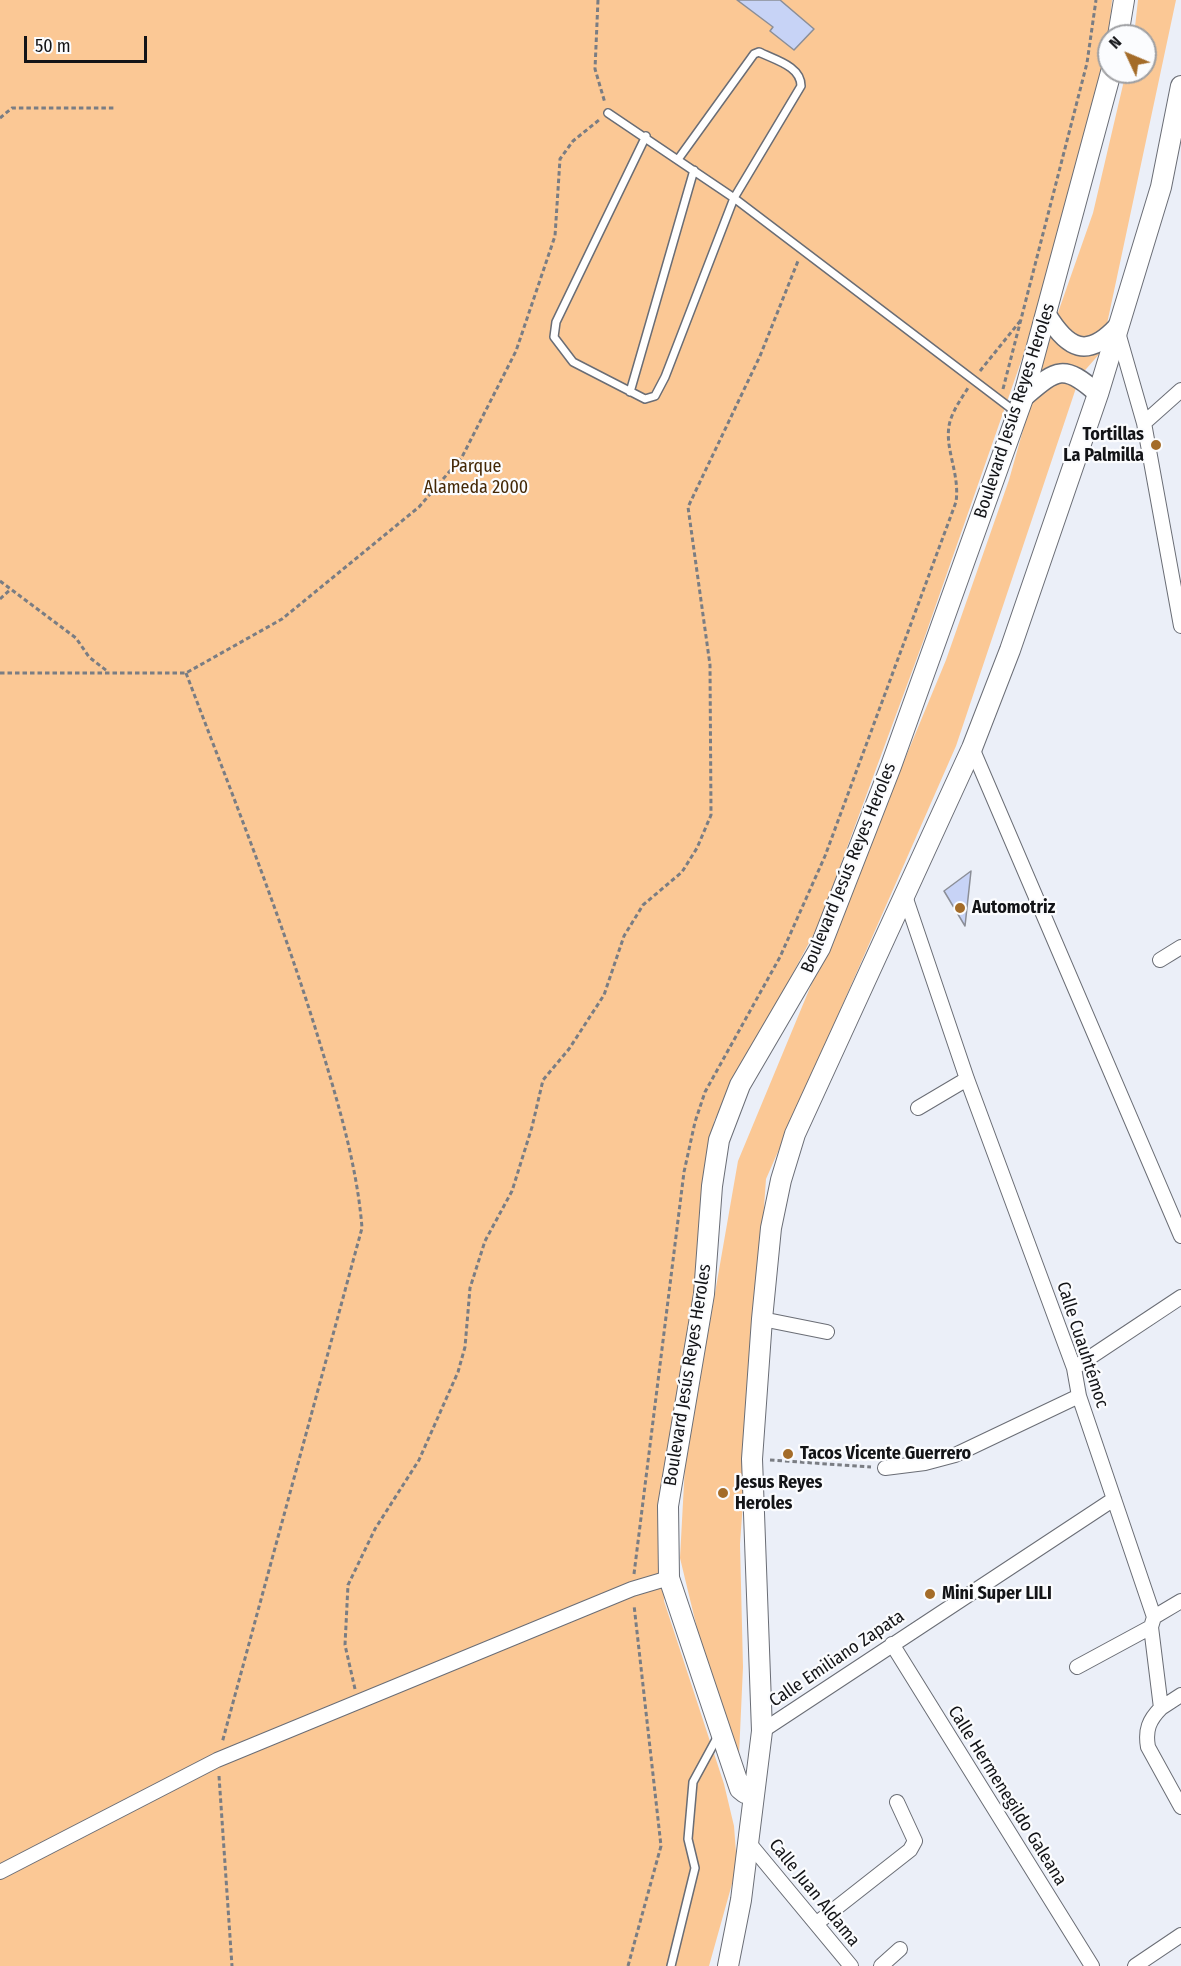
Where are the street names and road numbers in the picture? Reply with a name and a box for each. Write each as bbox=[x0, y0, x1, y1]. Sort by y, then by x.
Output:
street label: Boulevard Jesús Reyes Heroles bbox=[970, 301, 1060, 521]
street label: Boulevard Jesús Reyes Heroles bbox=[797, 760, 901, 976]
street label: Boulevard Jesús Reyes Heroles bbox=[660, 1262, 716, 1488]
street label: Calle Cuauhtémoc bbox=[1051, 1279, 1113, 1411]
street label: Calle Emiliano Zapata bbox=[765, 1606, 909, 1712]
street label: Calle Hermenegildo Galeana bbox=[943, 1702, 1071, 1890]
street label: Calle Juan Aldama bbox=[764, 1835, 864, 1951]

